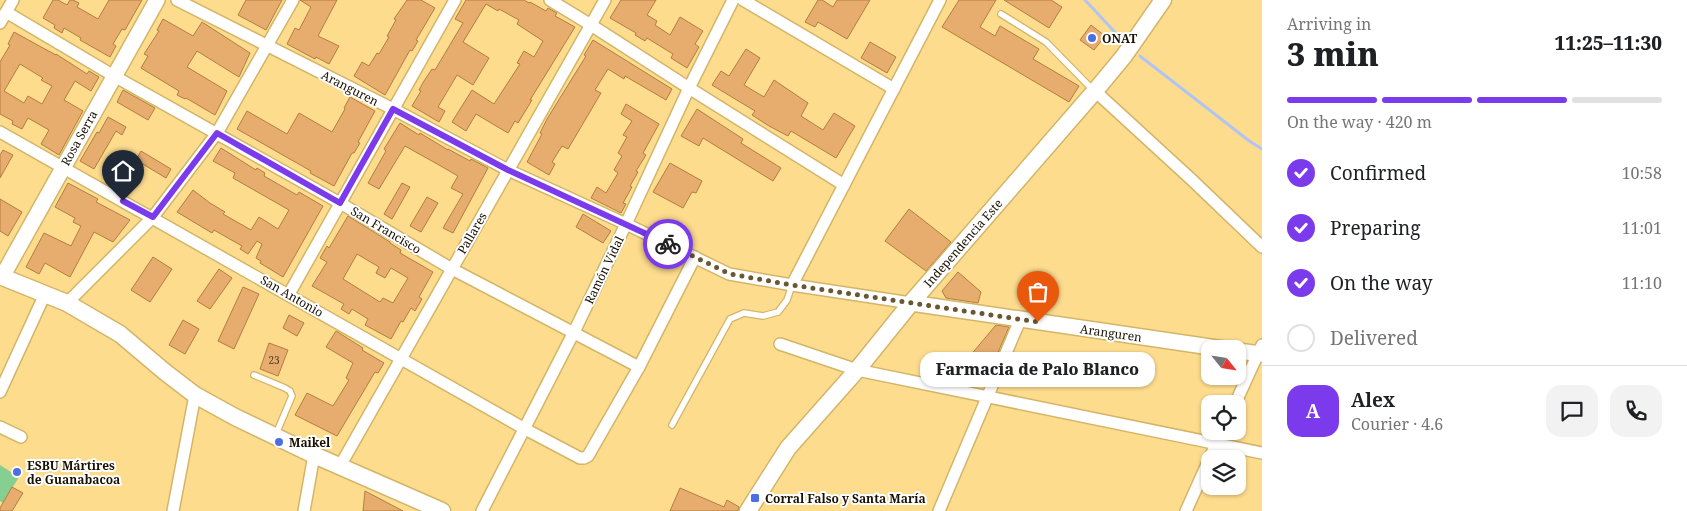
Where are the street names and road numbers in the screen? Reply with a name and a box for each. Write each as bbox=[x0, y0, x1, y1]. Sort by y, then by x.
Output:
street label: Aranguren bbox=[318, 66, 382, 110]
street label: Rosa Serra bbox=[57, 107, 101, 169]
street label: Independencia Este bbox=[920, 195, 1006, 291]
street label: San Francisco bbox=[348, 202, 424, 258]
street label: Pallares bbox=[453, 209, 491, 257]
street label: Ramón Vidal bbox=[580, 233, 628, 307]
street label: San Antonio bbox=[257, 271, 327, 321]
street label: Aranguren bbox=[1079, 320, 1143, 346]

